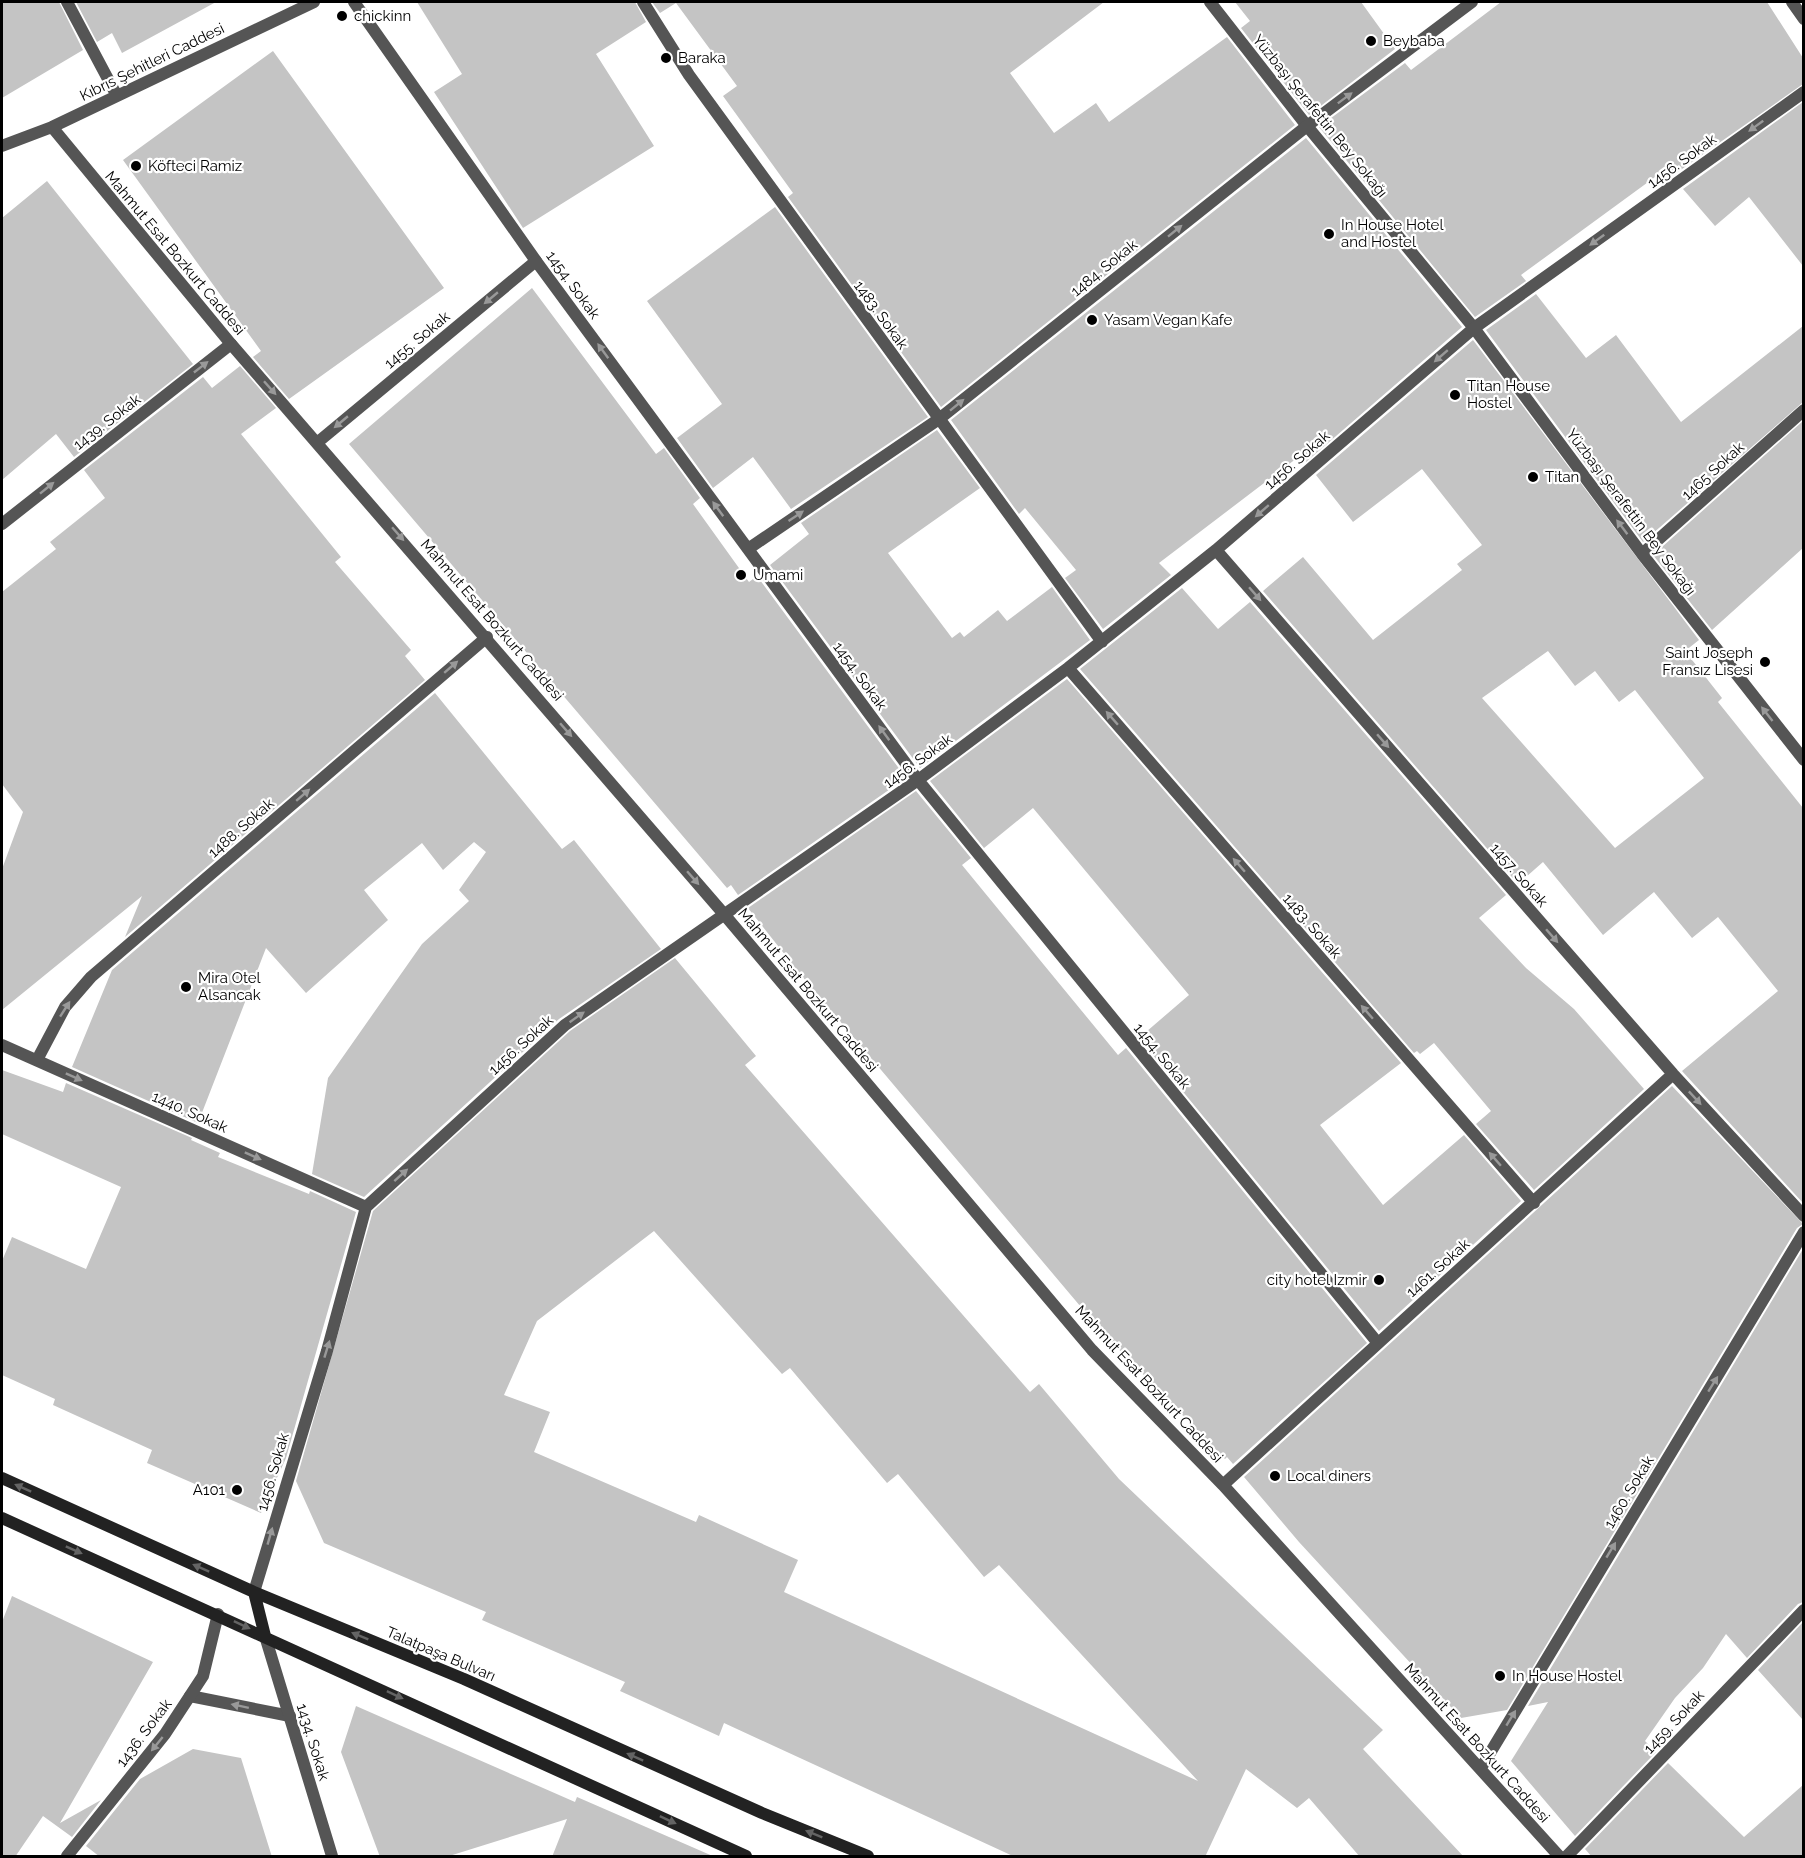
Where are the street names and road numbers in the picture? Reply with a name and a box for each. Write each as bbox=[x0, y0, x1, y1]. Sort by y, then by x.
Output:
street label: Kıbrıs Şehitleri Caddesi bbox=[77, 19, 227, 105]
street label: Yüzbaşı Şerafettin Bey Sokağı bbox=[1249, 31, 1391, 201]
street label: 1456. Sokak bbox=[1644, 130, 1720, 192]
street label: Mahmut Esat Bozkurt Caddesi bbox=[101, 167, 249, 339]
street label: 1484. Sokak bbox=[1067, 236, 1141, 300]
street label: 1454. Sokak bbox=[542, 247, 604, 323]
street label: 1483. Sokak bbox=[850, 277, 912, 353]
street label: 1455. Sokak bbox=[381, 307, 453, 373]
street label: 1439. Sokak bbox=[70, 390, 144, 454]
street label: Yüzbaşı Şerafettin Bey Sokağı bbox=[1562, 425, 1700, 599]
street label: 1456. Sokak bbox=[1261, 427, 1333, 493]
street label: 1465 Sokak bbox=[1678, 438, 1748, 504]
street label: Mahmut Esat Bozkurt Caddesi bbox=[417, 535, 567, 705]
street label: 1454. Sokak bbox=[829, 638, 891, 714]
street label: 1456. Sokak bbox=[880, 730, 956, 792]
street label: 1488. Sokak bbox=[204, 795, 278, 861]
street label: 1457. Sokak bbox=[1486, 839, 1552, 911]
street label: 1483. Sokak bbox=[1279, 890, 1345, 962]
street label: Mahmut Esat Bozkurt Caddesi bbox=[734, 904, 882, 1076]
street label: 1456. Sokak bbox=[485, 1011, 557, 1079]
street label: 1454. Sokak bbox=[1130, 1019, 1194, 1093]
street label: 1440. Sokak bbox=[149, 1087, 231, 1137]
street label: 1461. Sokak bbox=[1403, 1235, 1473, 1301]
street label: Mahmut Esat Bozkurt Caddesi bbox=[1071, 1302, 1227, 1466]
street label: 1456. Sokak bbox=[253, 1431, 293, 1513]
street label: 1460. Sokak bbox=[1600, 1452, 1658, 1532]
street label: Talatpaşa Bulvarı bbox=[384, 1623, 498, 1685]
street label: Mahmut Esat Bozkurt Caddesi bbox=[1401, 1660, 1553, 1826]
street label: 1459. Sokak bbox=[1640, 1686, 1708, 1758]
street label: 1436. Sokak bbox=[113, 1695, 175, 1771]
street label: 1434. Sokak bbox=[293, 1701, 333, 1783]

